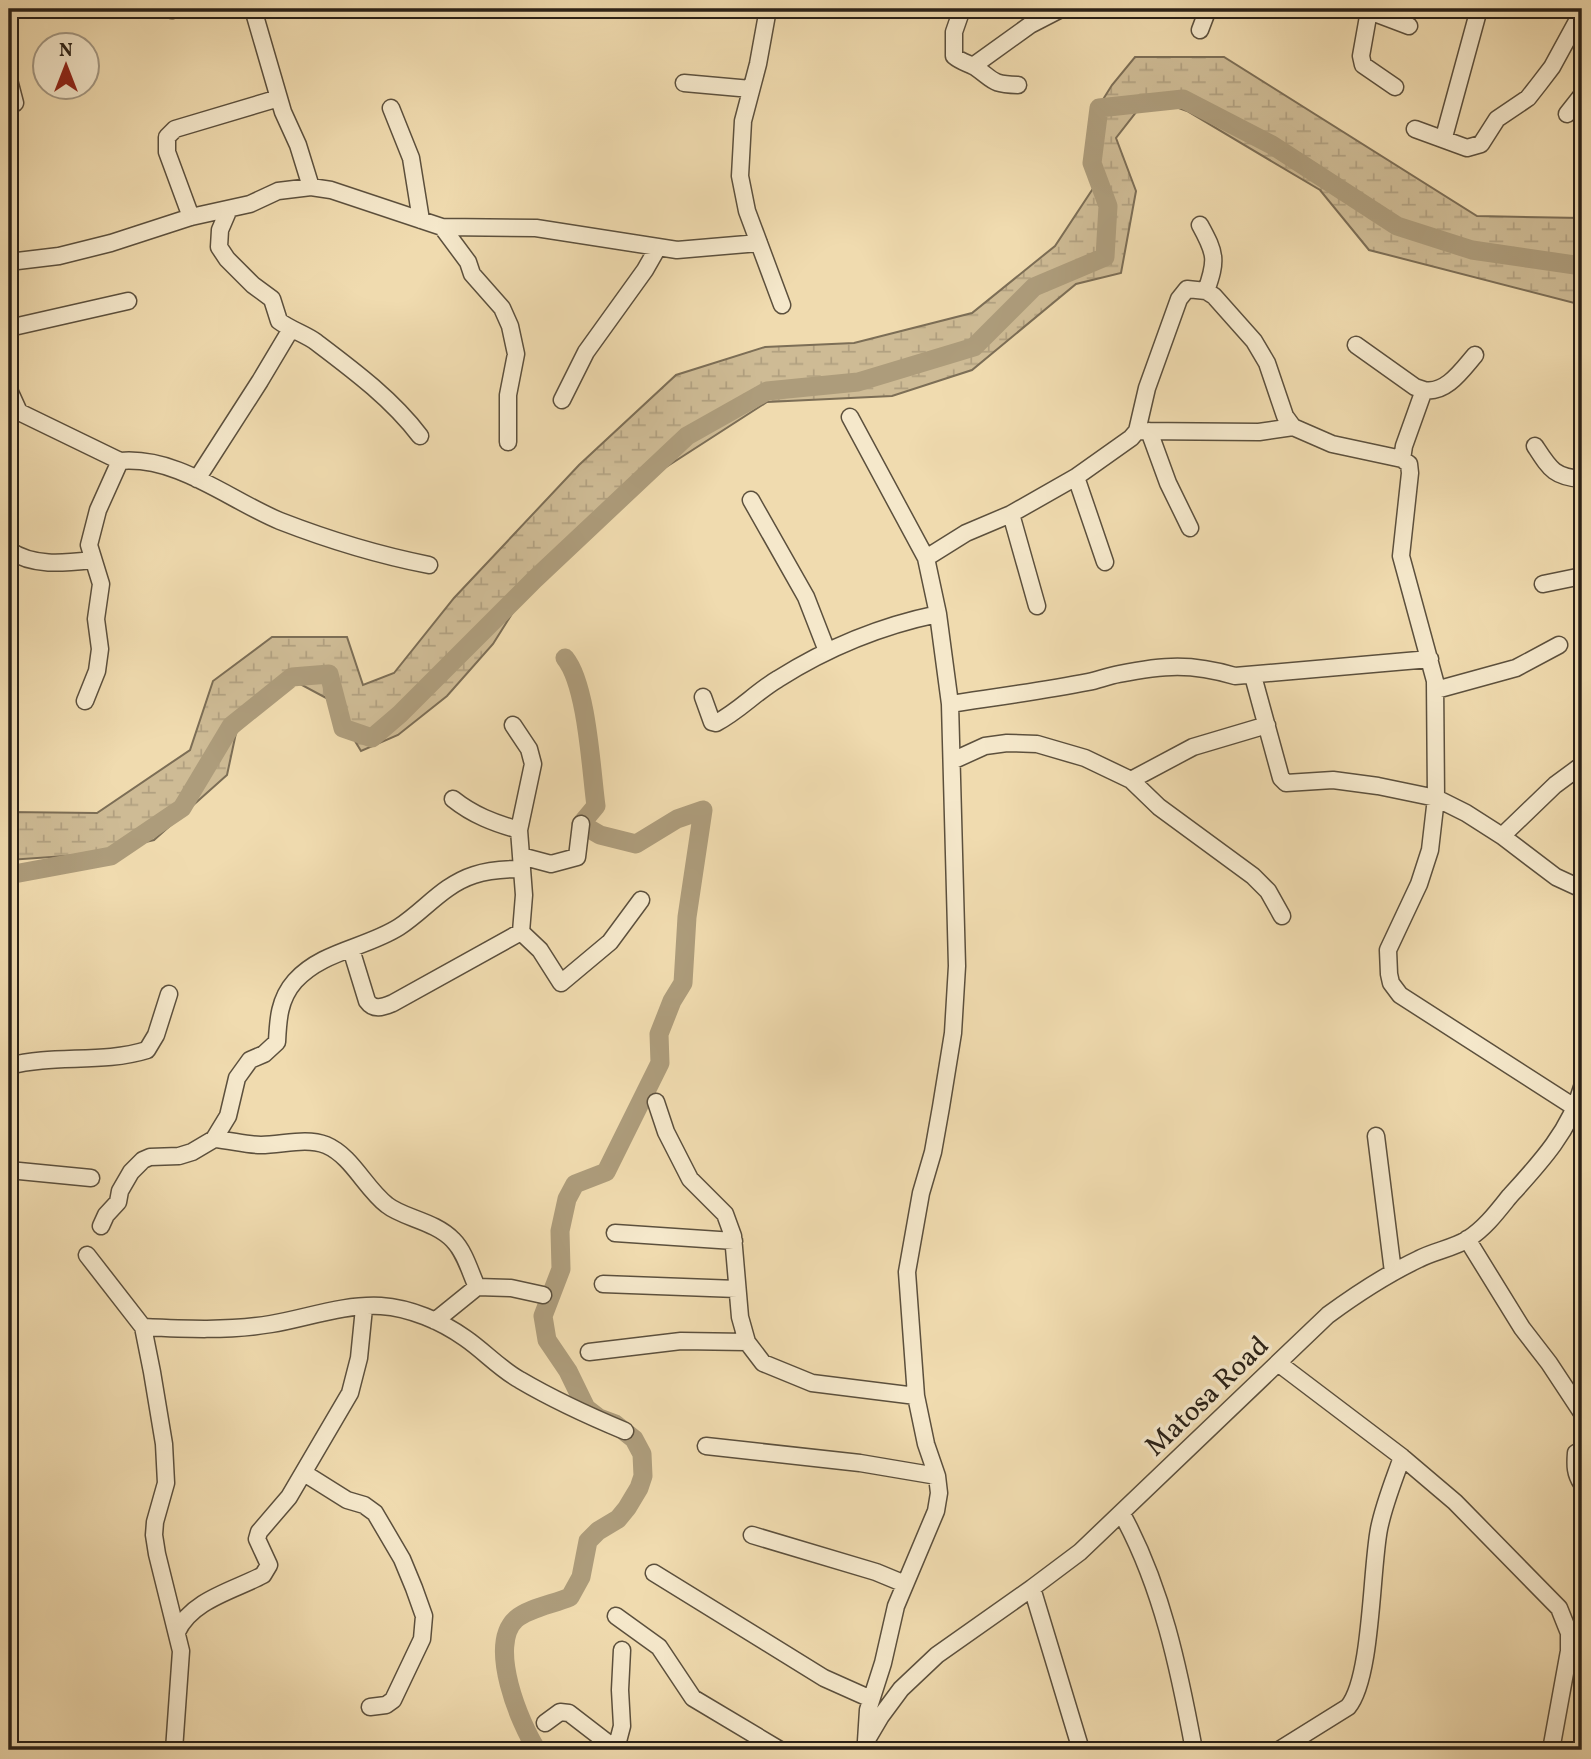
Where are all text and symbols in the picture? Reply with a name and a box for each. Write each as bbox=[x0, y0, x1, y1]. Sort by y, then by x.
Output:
north arrow bbox=[32, 32, 102, 102]
text: N bbox=[59, 38, 73, 64]
street label: Matosa Road bbox=[1137, 1328, 1278, 1466]

